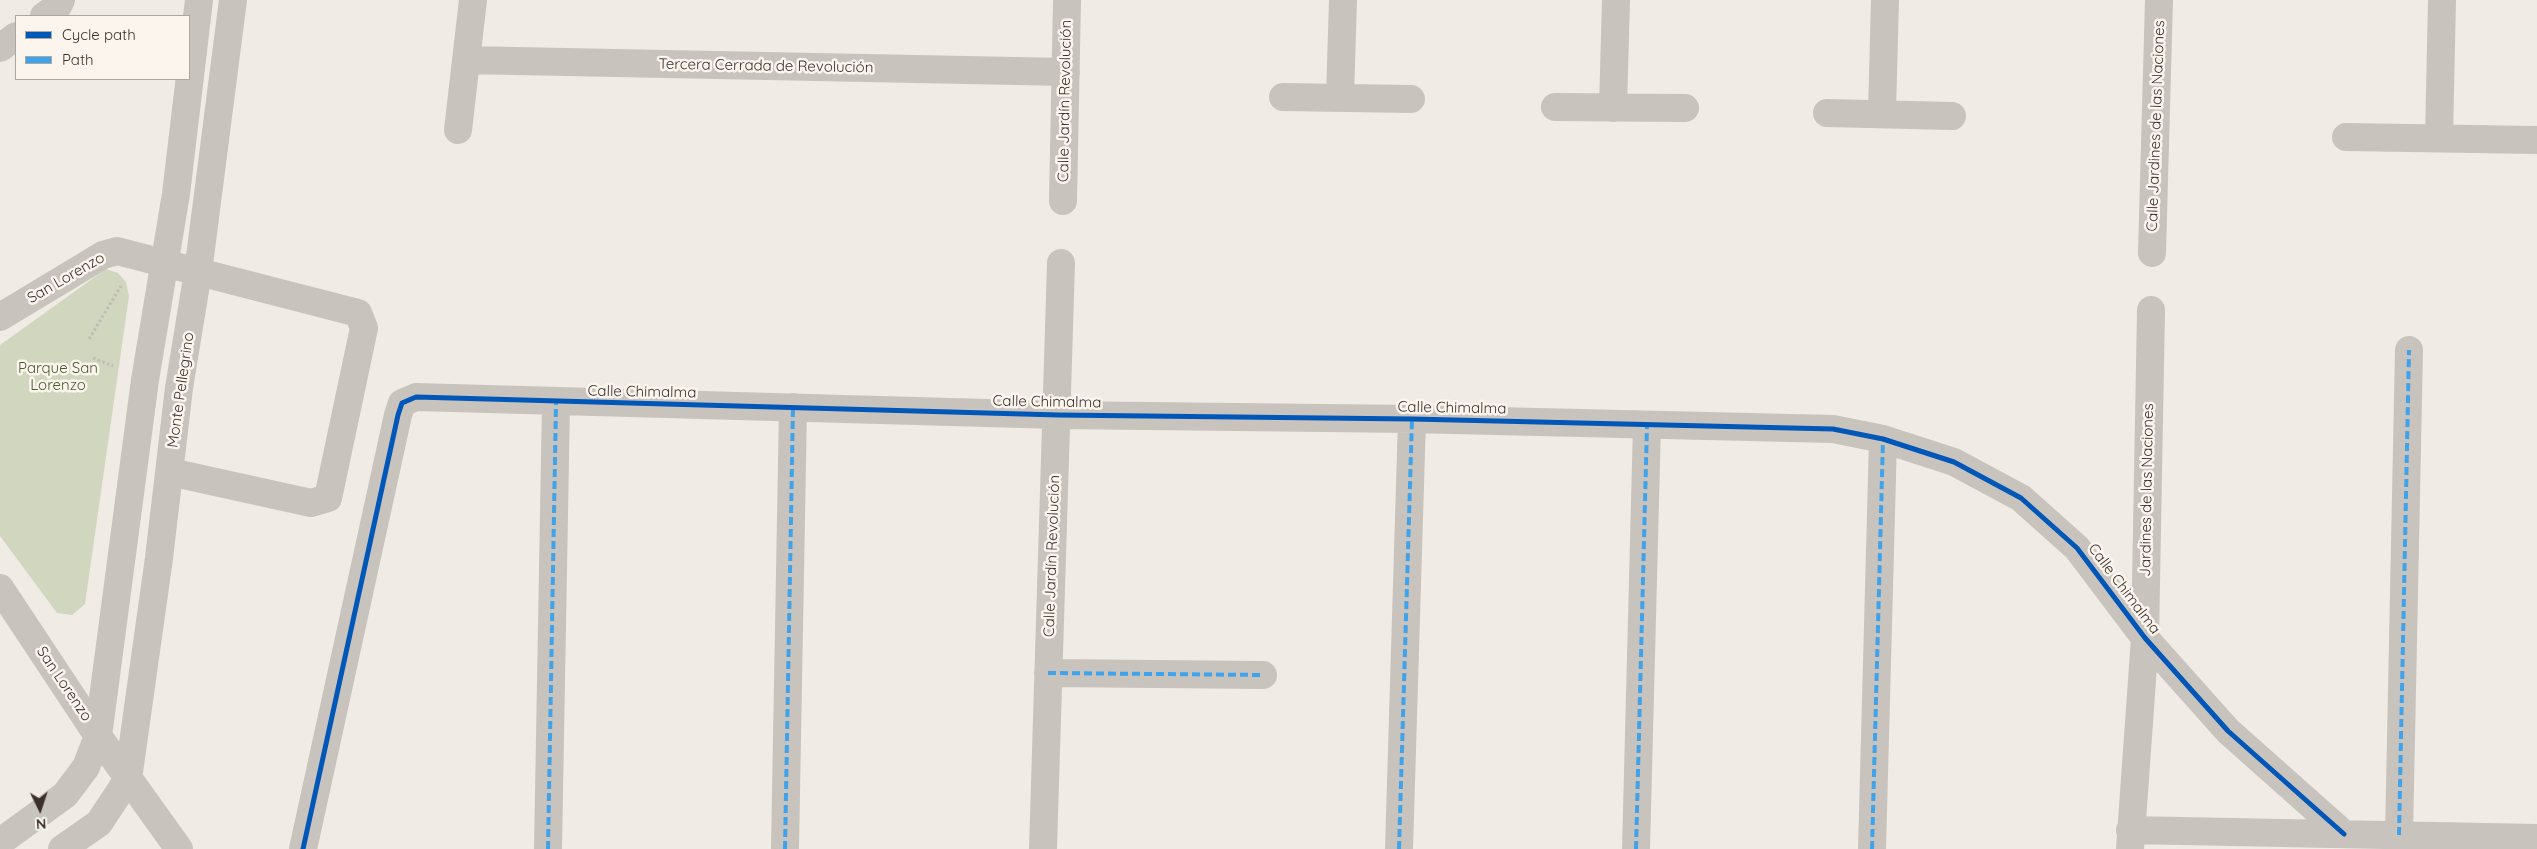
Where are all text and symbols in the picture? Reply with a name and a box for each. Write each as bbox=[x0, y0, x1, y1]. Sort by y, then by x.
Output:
legend bbox=[15, 15, 190, 80]
street label: Calle Jardín Revolución bbox=[1055, 20, 1075, 182]
street label: Calle Jardines de las Naciones bbox=[2143, 20, 2169, 232]
text: Cycle path bbox=[62, 25, 136, 44]
text: Path bbox=[62, 50, 94, 69]
street label: Tercera Cerrada de Revolución bbox=[658, 55, 874, 77]
street label: San Lorenzo bbox=[24, 249, 108, 307]
street label: Monte Pellegrino bbox=[164, 331, 198, 449]
park label: Parque San Lorenzo bbox=[18, 359, 98, 394]
street label: Calle Chimalma bbox=[587, 382, 697, 402]
street label: Calle Chimalma bbox=[992, 392, 1102, 412]
street label: Calle Chimalma bbox=[1397, 398, 1507, 418]
street label: Jardines de las Naciones bbox=[2136, 403, 2158, 577]
street label: Calle Jardín Revolución bbox=[1040, 475, 1064, 637]
street label: Calle Chimalma bbox=[2084, 540, 2164, 638]
street label: San Lorenzo bbox=[32, 643, 96, 725]
north arrow bbox=[15, 784, 65, 834]
text: N bbox=[35, 815, 47, 833]

